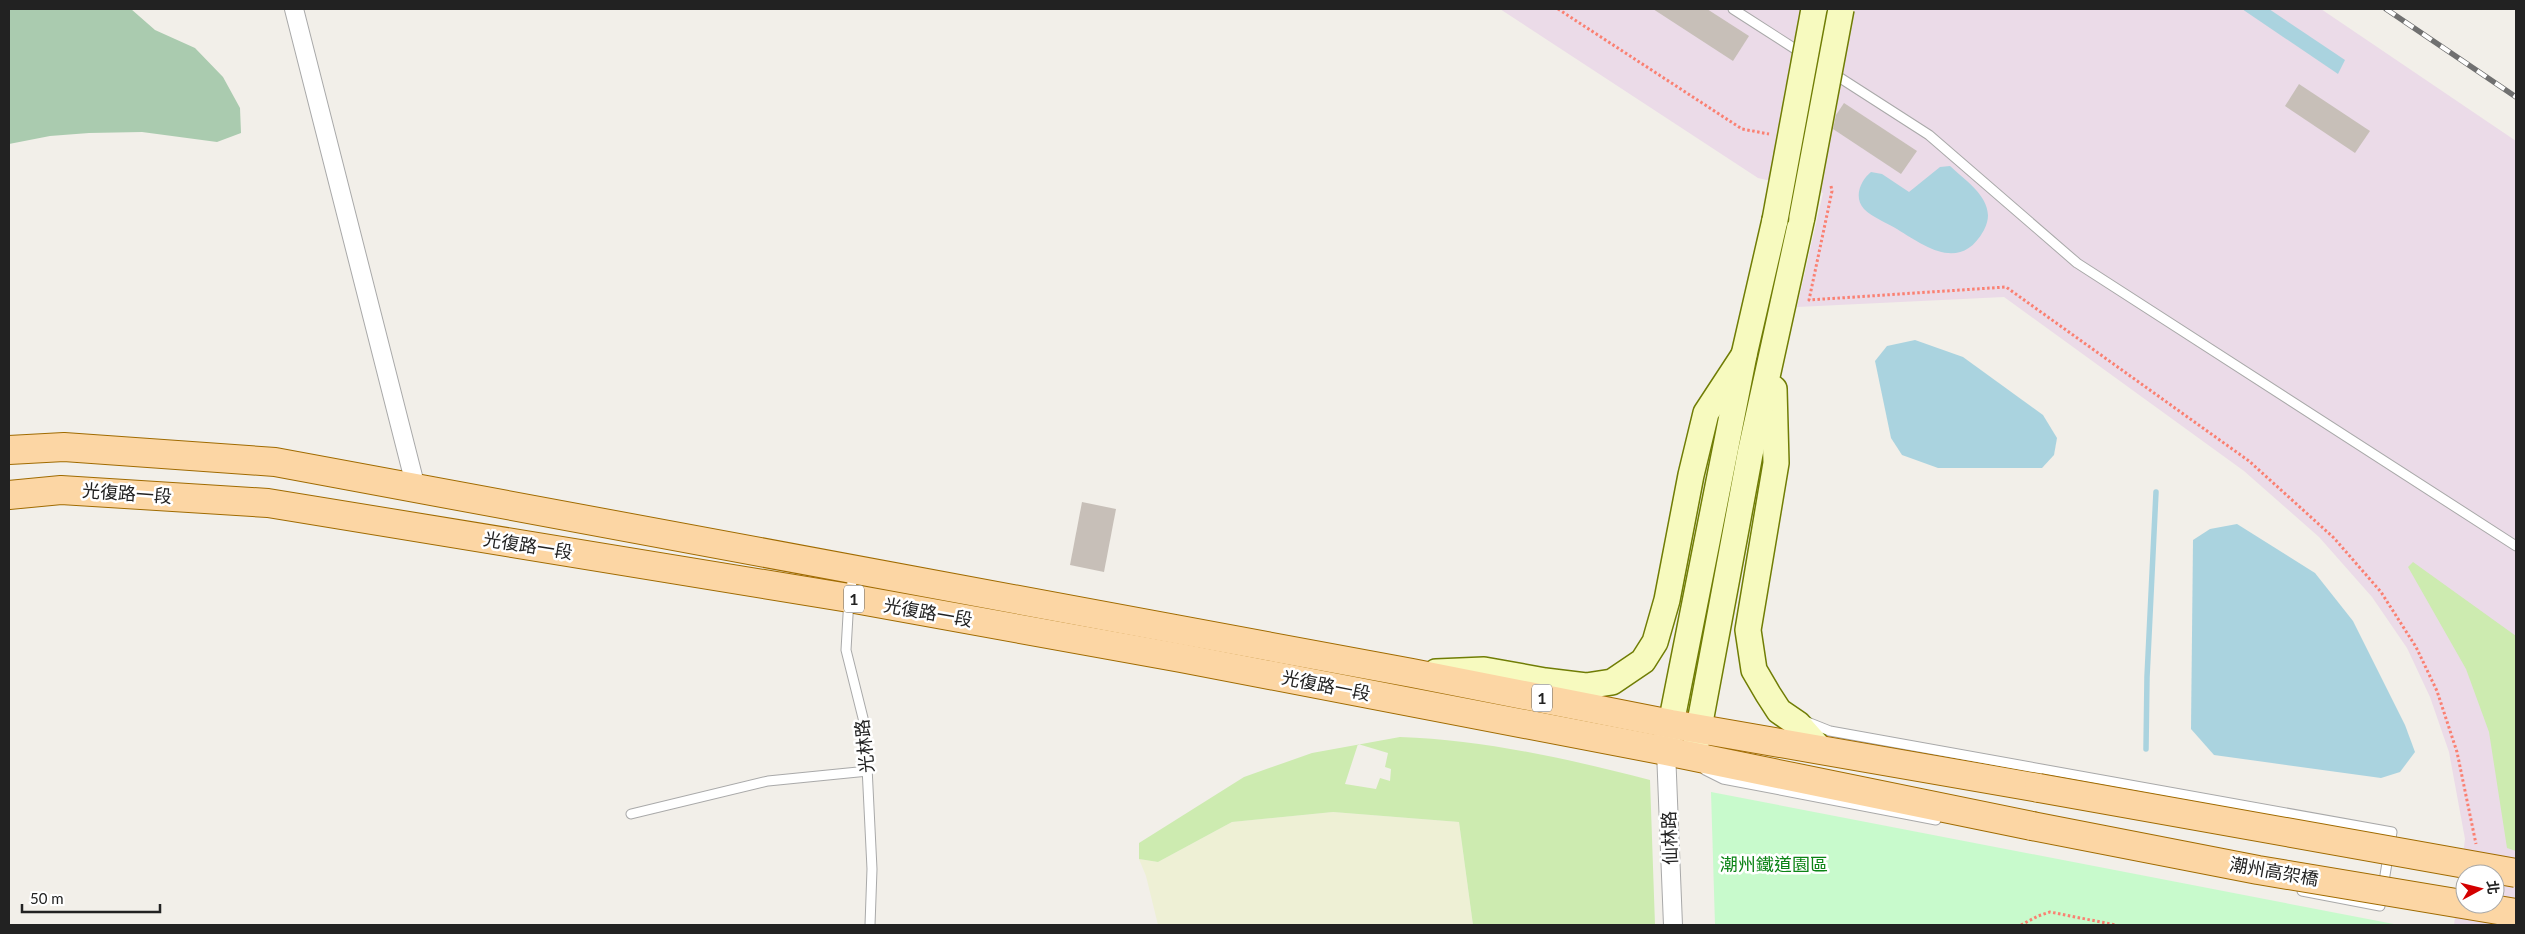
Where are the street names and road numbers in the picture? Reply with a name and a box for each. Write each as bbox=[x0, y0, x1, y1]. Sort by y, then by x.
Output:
street label: 光復路一段 bbox=[81, 479, 173, 507]
street label: 光復路一段 bbox=[482, 527, 574, 563]
road number: 1 bbox=[844, 586, 864, 612]
street label: 光復路一段 bbox=[882, 593, 974, 631]
street label: 光復路一段 bbox=[1280, 666, 1372, 704]
road number: 1 bbox=[1532, 684, 1552, 711]
street label: 光林路 bbox=[850, 718, 878, 774]
street label: 仙林路 bbox=[1657, 811, 1681, 865]
street label: 潮州高架橋 bbox=[2228, 852, 2320, 890]

